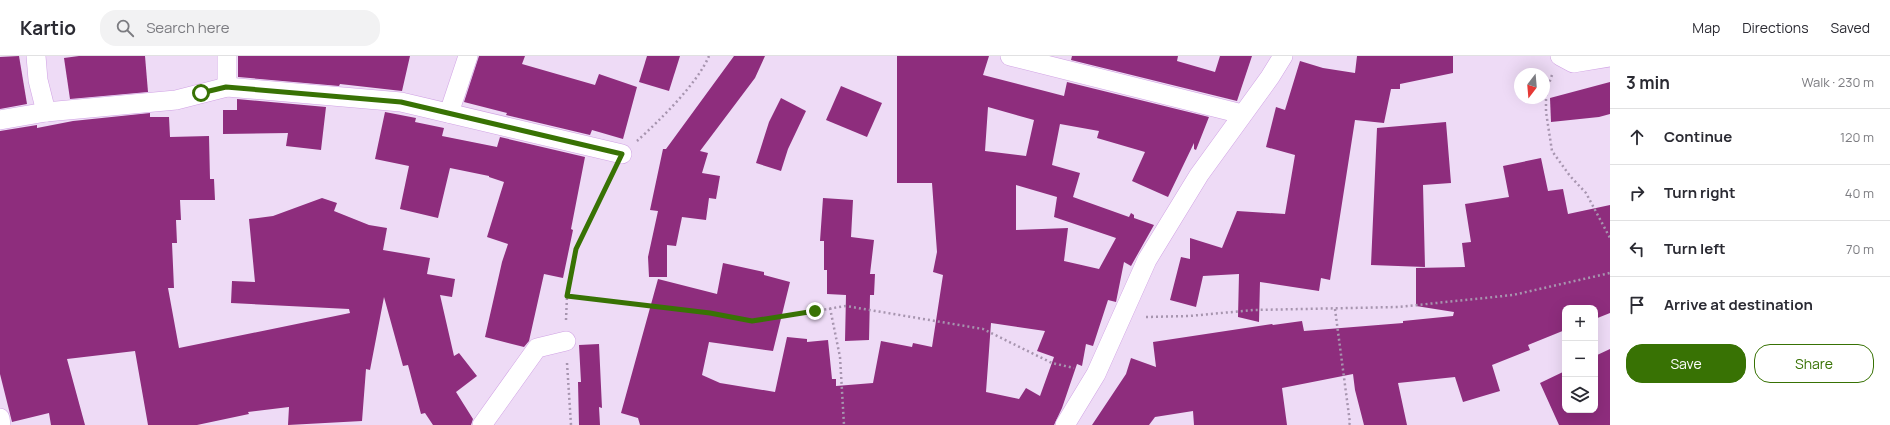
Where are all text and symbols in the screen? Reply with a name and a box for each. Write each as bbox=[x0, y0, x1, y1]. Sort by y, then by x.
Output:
search box bbox=[100, 10, 380, 46]
text: Kartio bbox=[20, 15, 76, 41]
icon: search bbox=[114, 17, 136, 39]
text: Search here bbox=[146, 17, 230, 38]
text: Map bbox=[1692, 18, 1720, 37]
text: Directions bbox=[1742, 18, 1809, 37]
text: Saved bbox=[1831, 18, 1870, 37]
north arrow bbox=[1514, 68, 1550, 104]
text: 3 min bbox=[1626, 71, 1670, 94]
text: Walk · 230 m bbox=[1801, 73, 1874, 91]
route start bbox=[192, 84, 210, 102]
icon: ahead bbox=[1626, 126, 1648, 148]
text: Continue bbox=[1664, 126, 1732, 147]
text: 120 m bbox=[1840, 128, 1874, 146]
icon: right bbox=[1626, 182, 1648, 204]
text: Turn right bbox=[1664, 182, 1735, 203]
text: 40 m bbox=[1845, 184, 1874, 202]
icon: left bbox=[1626, 238, 1648, 260]
text: Turn left bbox=[1664, 238, 1726, 259]
text: 70 m bbox=[1846, 240, 1874, 258]
icon: arrive bbox=[1626, 294, 1648, 316]
text: Arrive at destination bbox=[1664, 294, 1813, 315]
route end bbox=[806, 302, 824, 320]
map controls bbox=[1562, 305, 1598, 413]
button: + bbox=[1562, 305, 1598, 341]
button: − bbox=[1562, 341, 1598, 377]
button: Save bbox=[1626, 344, 1746, 383]
button: Share bbox=[1754, 344, 1874, 383]
button: layers bbox=[1562, 377, 1598, 413]

